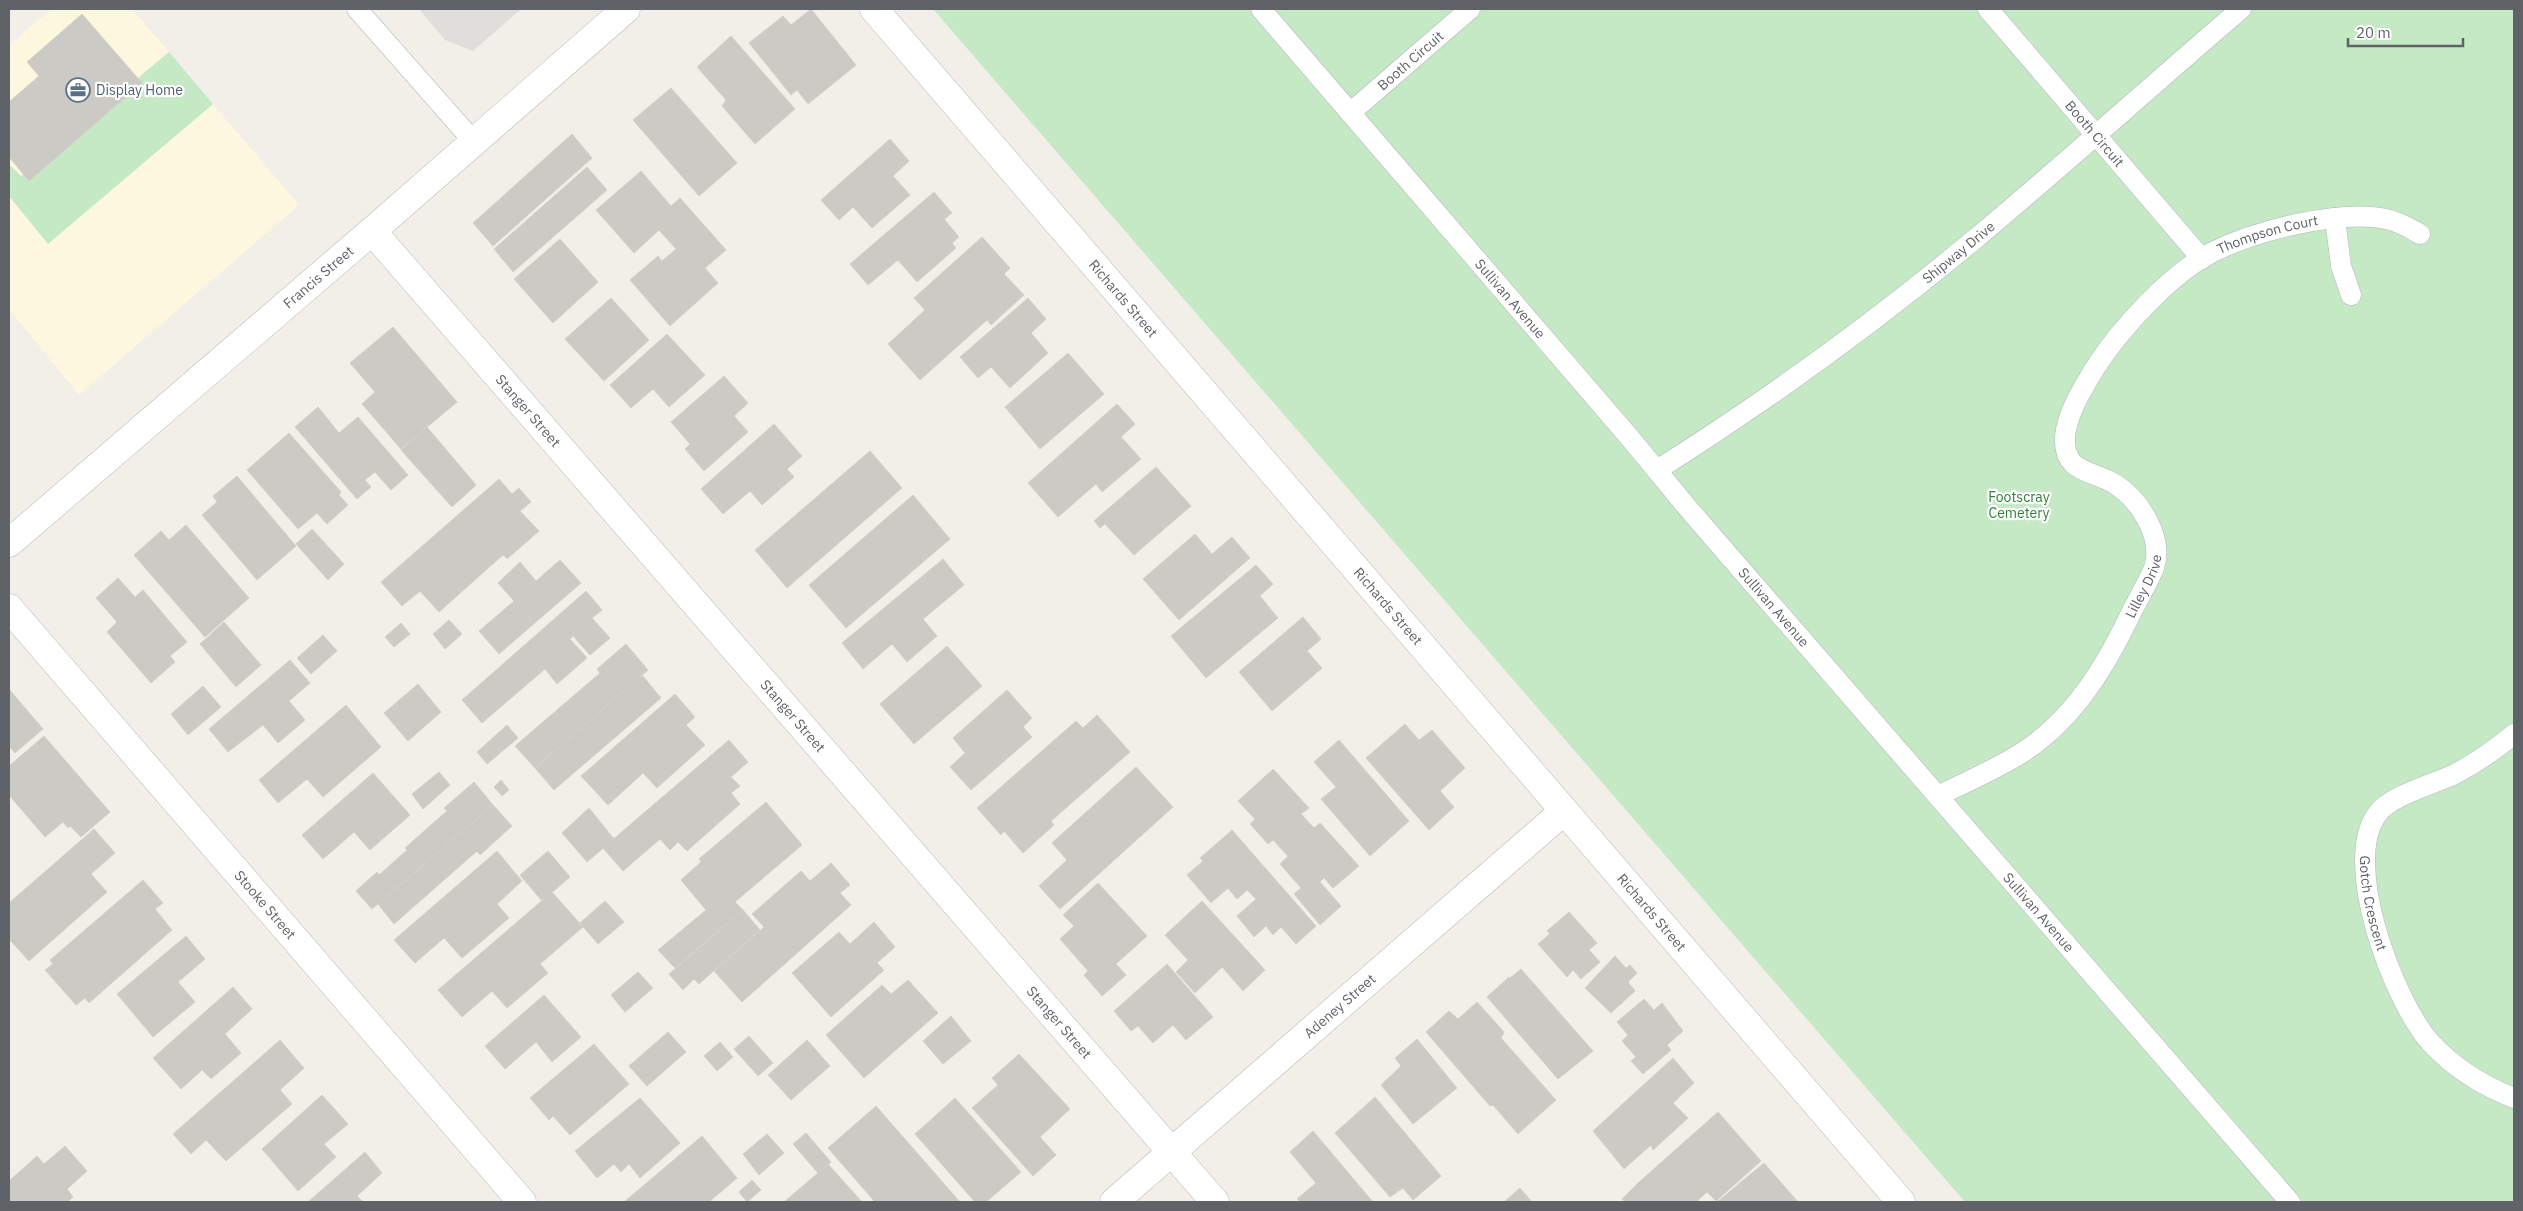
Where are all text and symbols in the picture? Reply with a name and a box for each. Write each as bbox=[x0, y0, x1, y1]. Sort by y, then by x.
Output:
scale bar bbox=[2348, 15, 2463, 47]
text: 20 m bbox=[2356, 23, 2391, 42]
street label: Booth Circuit bbox=[1374, 27, 1447, 94]
office icon: Display Home bbox=[65, 77, 91, 103]
place label: Display Home bbox=[96, 81, 183, 99]
street label: Booth Circuit bbox=[2061, 97, 2128, 171]
street label: Thompson Court bbox=[2214, 211, 2319, 258]
street label: Shipway Drive bbox=[1919, 217, 1999, 287]
street label: Francis Street bbox=[279, 242, 357, 312]
street label: Sullivan Avenue bbox=[1471, 255, 1550, 342]
street label: Richards Street bbox=[1085, 256, 1162, 341]
street label: Stanger Street bbox=[492, 371, 565, 451]
park label: Footscray Cemetery bbox=[1988, 488, 2050, 522]
street label: Lilley Drive bbox=[2121, 553, 2165, 621]
street label: Richards Street bbox=[1350, 564, 1427, 649]
street label: Sullivan Avenue bbox=[1734, 564, 1813, 651]
street label: Stanger Street bbox=[756, 676, 829, 756]
street label: Gotch Crescent bbox=[2356, 856, 2391, 953]
street label: Stooke Street bbox=[231, 867, 300, 943]
street label: Sullivan Avenue bbox=[1999, 869, 2078, 956]
street label: Richards Street bbox=[1613, 870, 1690, 955]
street label: Adeney Street bbox=[1300, 970, 1379, 1042]
street label: Stanger Street bbox=[1023, 982, 1096, 1062]

